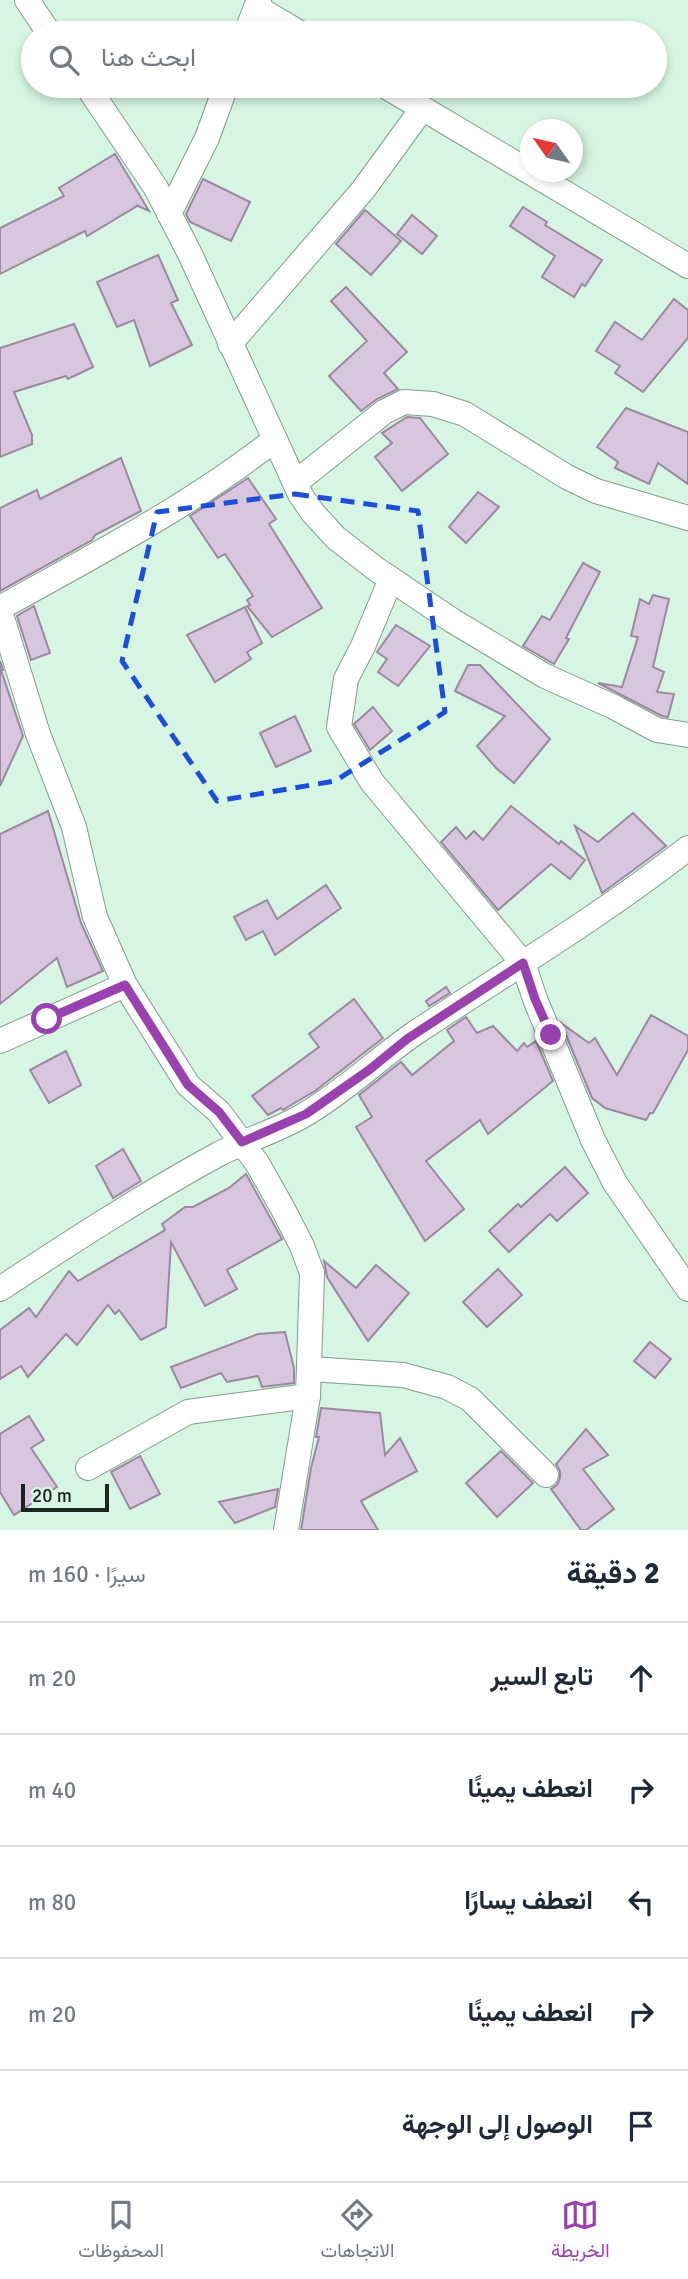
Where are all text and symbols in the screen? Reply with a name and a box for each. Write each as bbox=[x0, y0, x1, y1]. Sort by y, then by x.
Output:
search box bbox=[21, 21, 667, 98]
icon: search bbox=[45, 41, 83, 79]
text: ابحث هنا bbox=[101, 42, 196, 74]
north arrow bbox=[520, 119, 583, 182]
route start bbox=[31, 1003, 62, 1034]
route end bbox=[535, 1019, 566, 1050]
scale bar bbox=[21, 1481, 108, 1513]
text: 20 m bbox=[32, 1484, 72, 1508]
text: 2 دقيقة bbox=[566, 1555, 660, 1592]
text: سيرًا · 160 m bbox=[28, 1560, 146, 1589]
icon: ahead bbox=[622, 1659, 660, 1697]
text: تابع السير bbox=[490, 1661, 593, 1693]
text: 20 m bbox=[28, 1664, 76, 1693]
icon: right bbox=[622, 1771, 660, 1809]
text: انعطف يمينًا bbox=[467, 1773, 593, 1805]
text: 40 m bbox=[28, 1776, 76, 1805]
icon: left bbox=[622, 1883, 660, 1921]
text: انعطف يسارًا bbox=[464, 1885, 593, 1917]
text: 80 m bbox=[28, 1888, 76, 1917]
icon: right bbox=[622, 1995, 660, 2033]
text: انعطف يمينًا bbox=[467, 1997, 593, 2029]
text: 20 m bbox=[28, 2000, 76, 2029]
icon: arrive bbox=[622, 2107, 660, 2145]
text: الوصول إلى الوجهة bbox=[402, 2109, 593, 2141]
tab: المحفوظات bbox=[78, 2196, 164, 2267]
tab: الاتجاهات bbox=[321, 2196, 394, 2267]
tab: الخريطة bbox=[551, 2196, 610, 2267]

